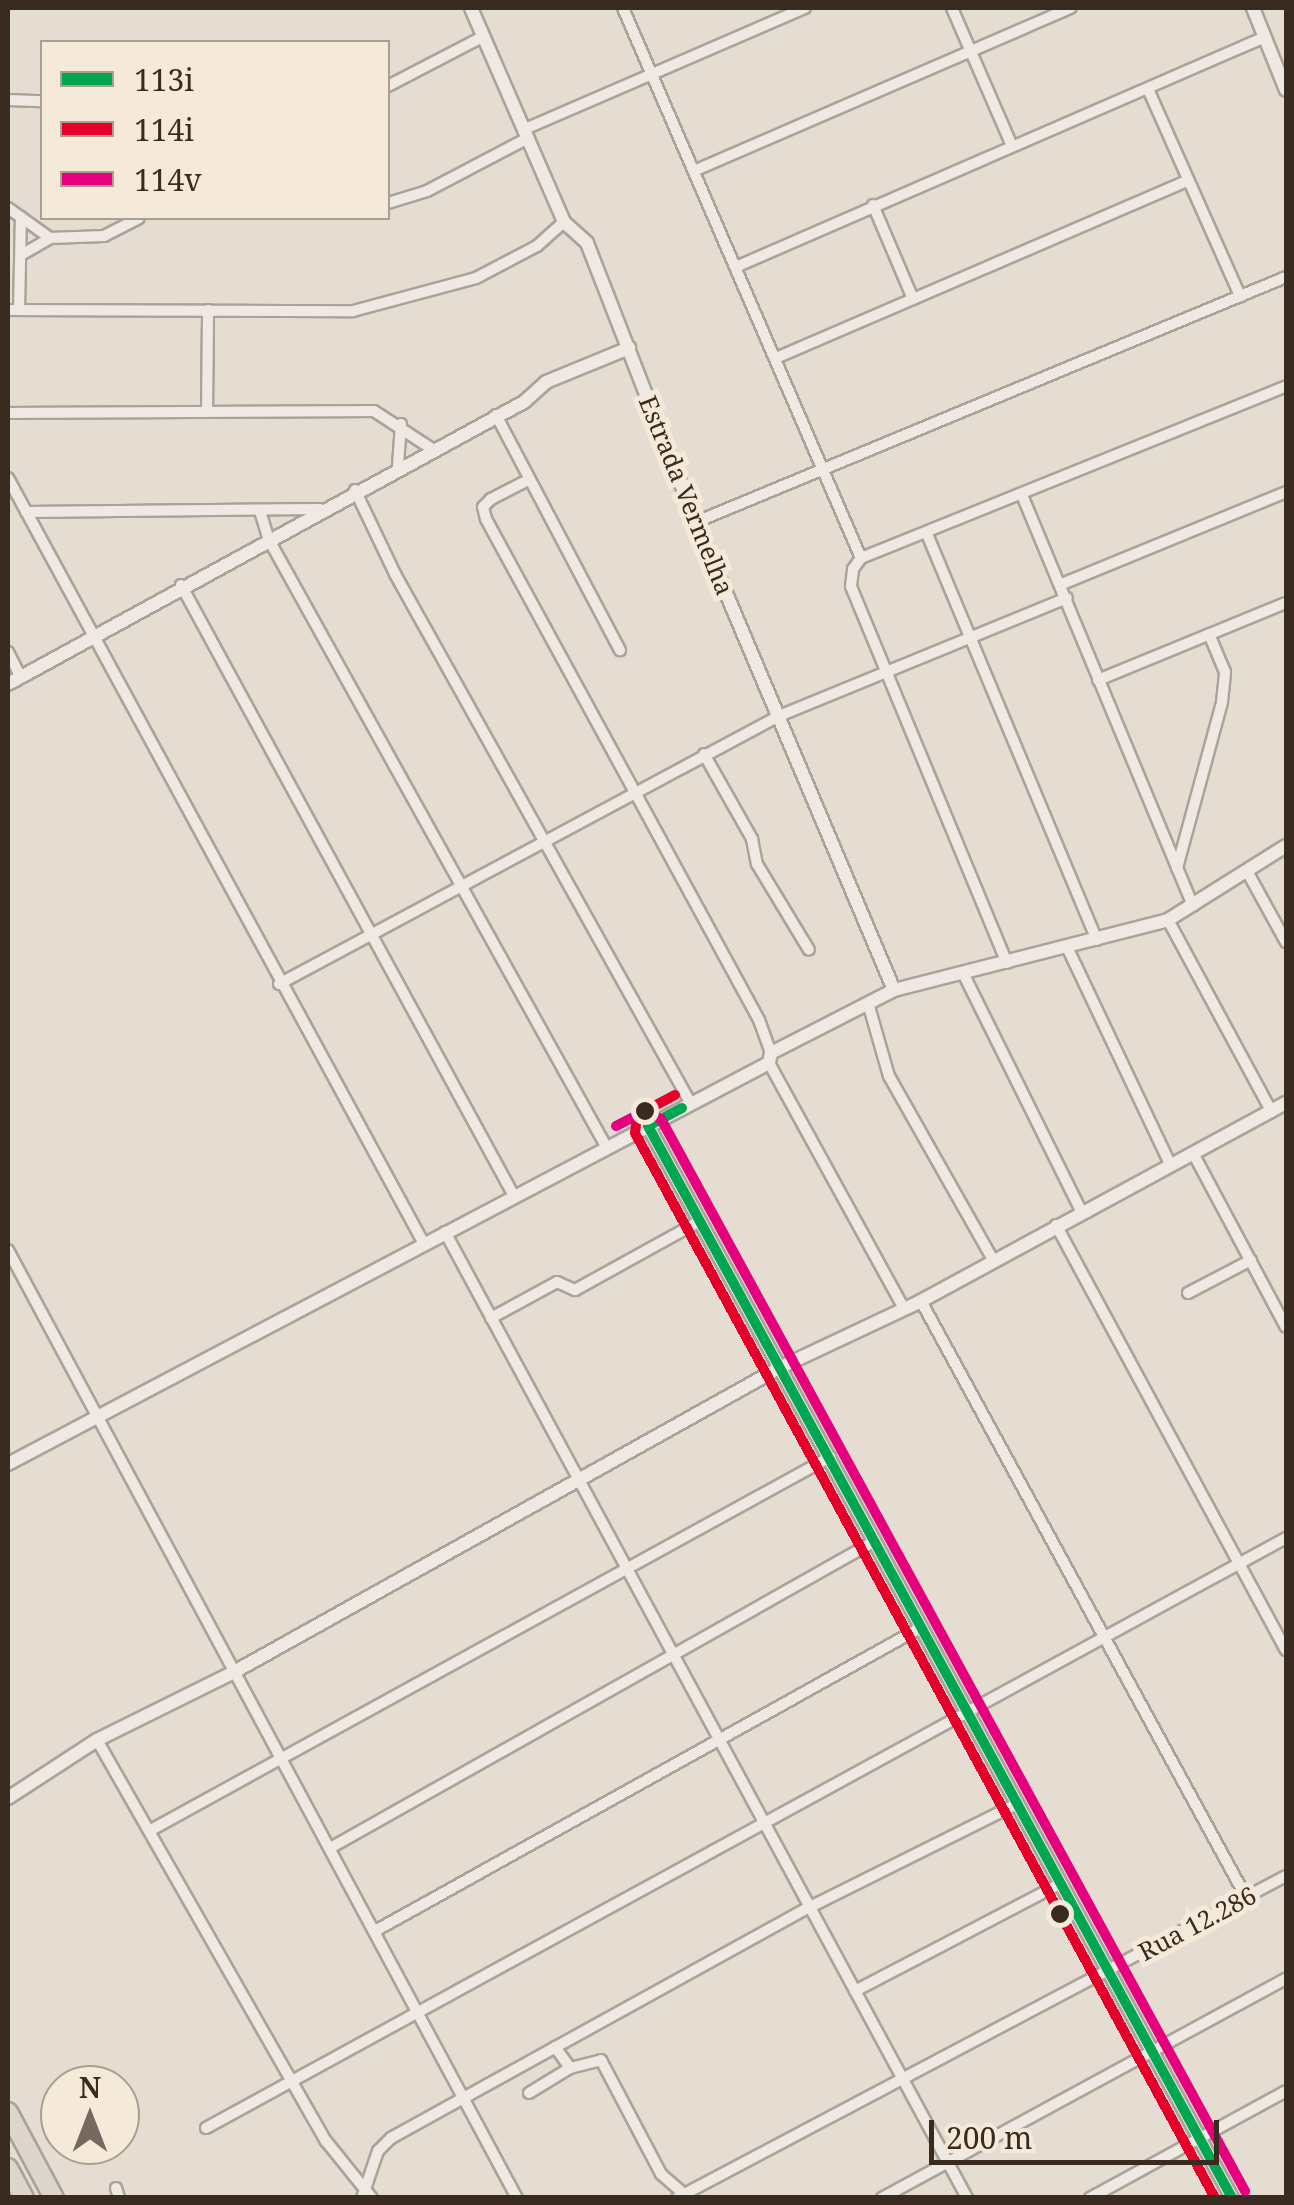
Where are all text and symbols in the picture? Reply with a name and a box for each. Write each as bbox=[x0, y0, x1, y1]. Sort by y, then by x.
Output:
legend bbox=[40, 40, 390, 220]
text: 113i bbox=[134, 59, 194, 100]
text: 114i bbox=[134, 109, 194, 150]
text: 114v bbox=[134, 159, 202, 200]
street label: Estrada Vermelha bbox=[633, 391, 741, 599]
unlabelled marker bbox=[635, 1101, 655, 1121]
street label: Rua 12.286 bbox=[1133, 1879, 1261, 1967]
unlabelled marker bbox=[1050, 1904, 1070, 1924]
north arrow bbox=[40, 2065, 140, 2165]
text: N bbox=[79, 2068, 101, 2106]
scale bar bbox=[934, 2100, 1224, 2162]
text: 200 m bbox=[946, 2117, 1032, 2158]

